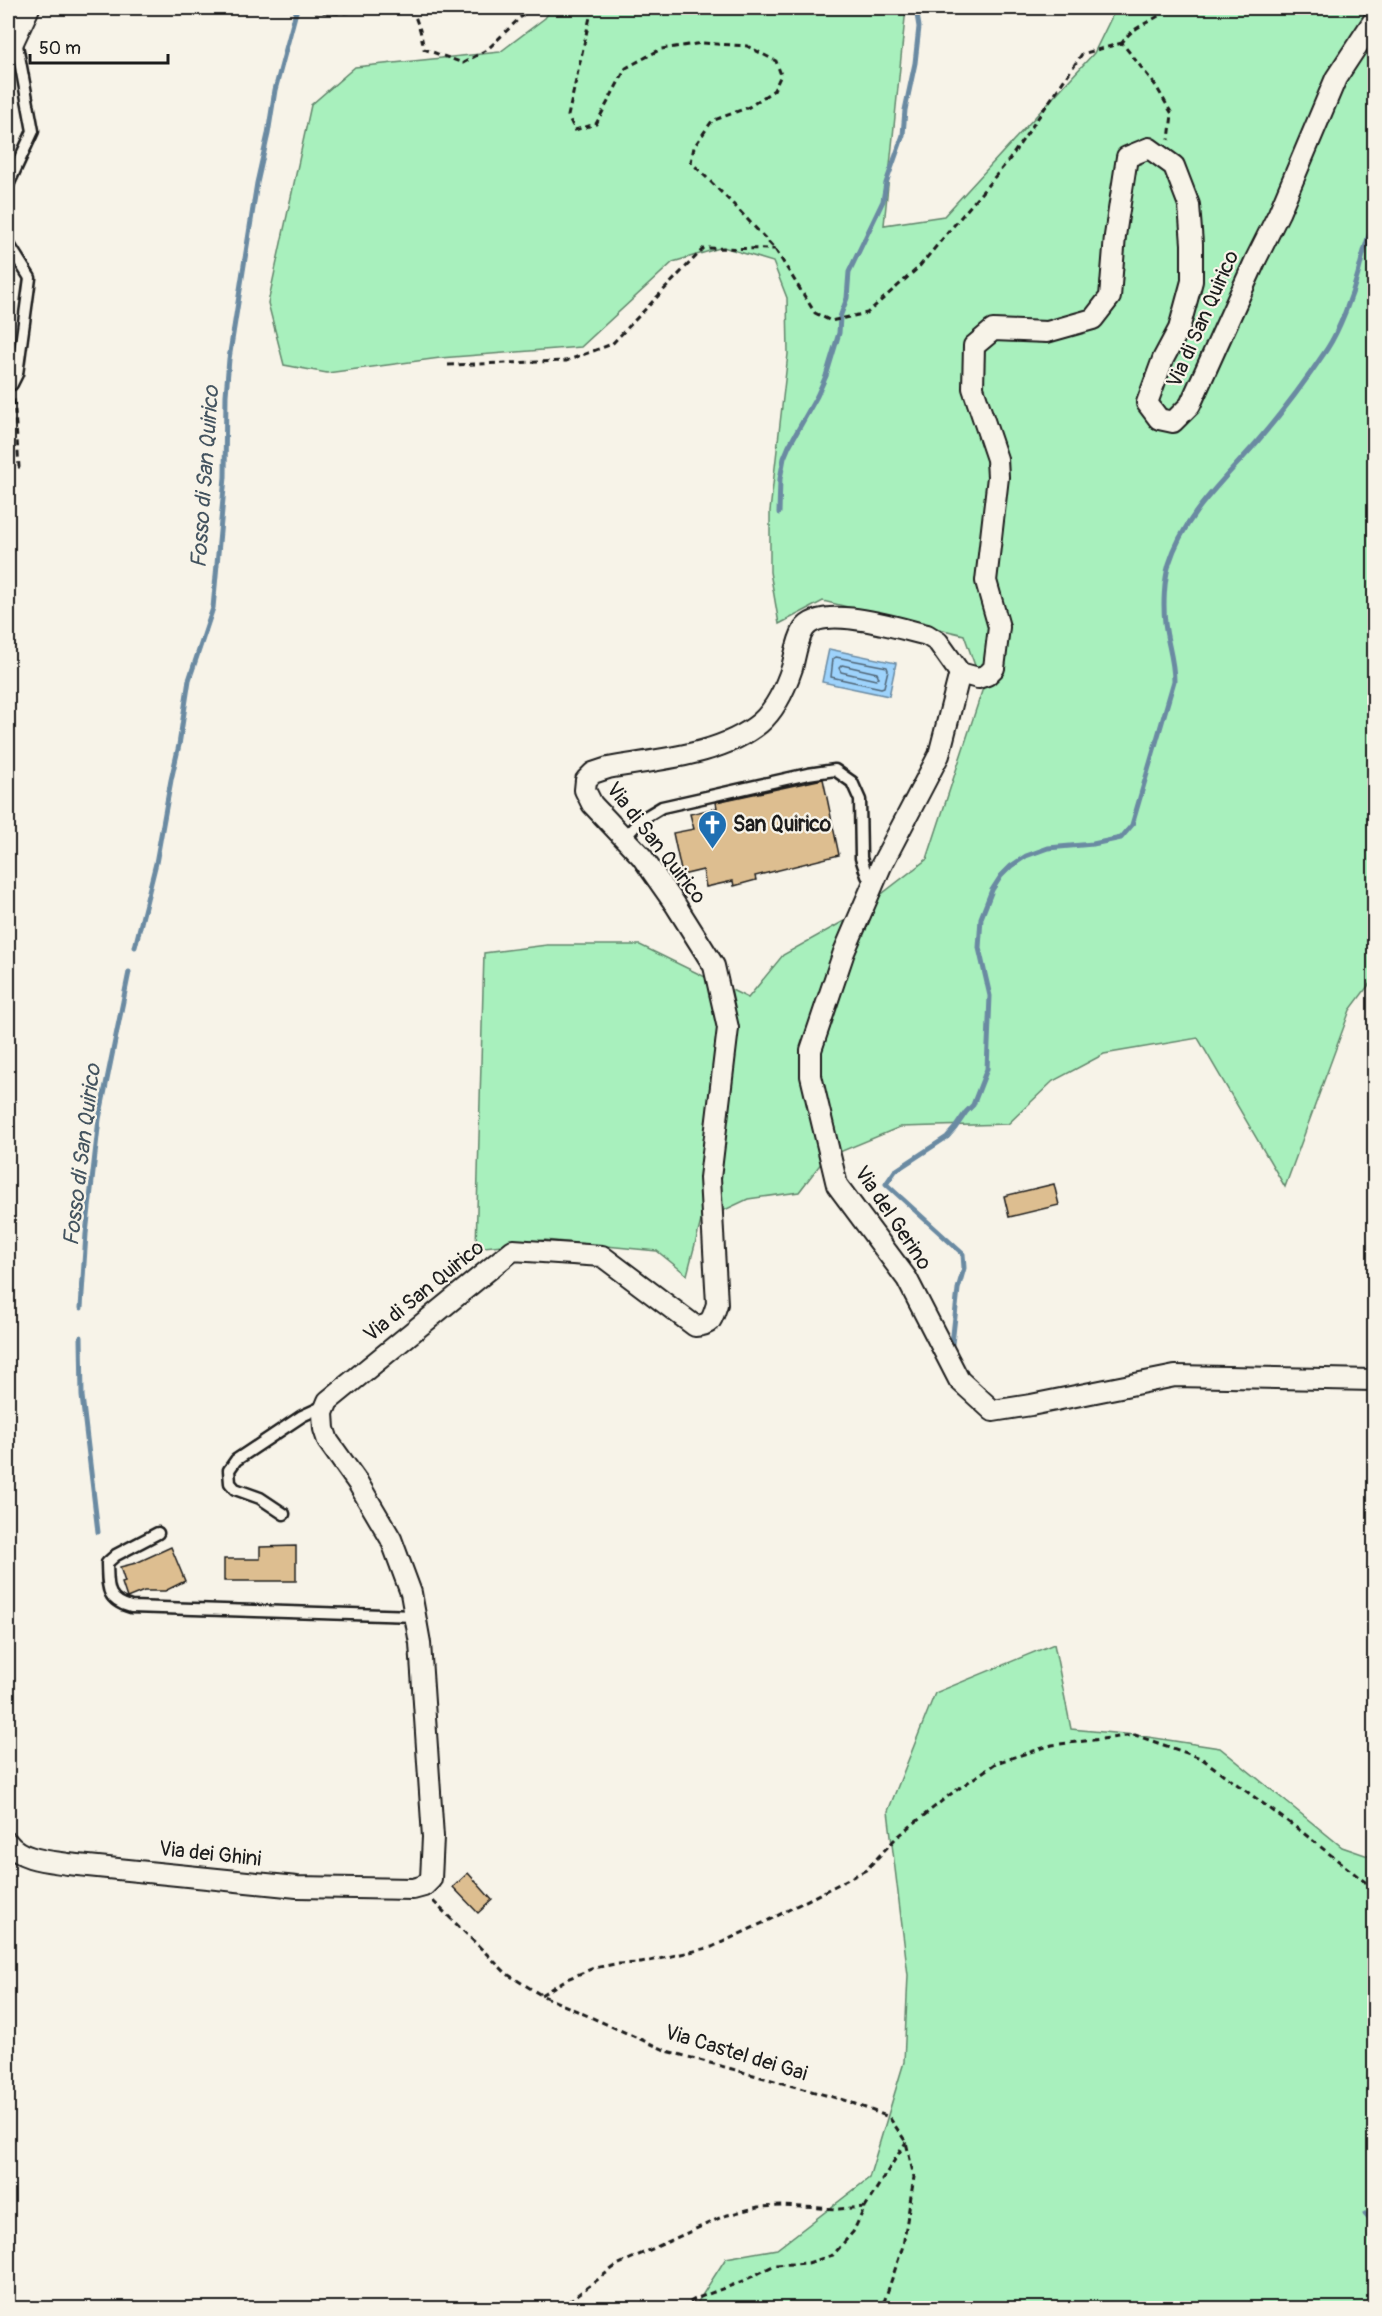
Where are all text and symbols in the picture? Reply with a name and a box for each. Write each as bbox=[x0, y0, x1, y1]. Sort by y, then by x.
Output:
scale bar bbox=[30, 27, 168, 65]
text: 50 m bbox=[39, 37, 81, 60]
street label: Via di San Quirico bbox=[1161, 246, 1245, 392]
water label: Fosso di San Quirico bbox=[185, 383, 225, 569]
street label: Via di San Quirico bbox=[600, 777, 712, 909]
church icon: San Quirico bbox=[696, 808, 728, 850]
place label: San Quirico bbox=[733, 811, 832, 838]
water label: Fosso di San Quirico bbox=[57, 1061, 107, 1247]
street label: Via del Gerino bbox=[848, 1161, 938, 1275]
street label: Via di San Quirico bbox=[358, 1234, 490, 1348]
street label: Via dei Ghini bbox=[157, 1835, 263, 1873]
street label: Via Castel dei Gai bbox=[661, 2018, 811, 2088]

